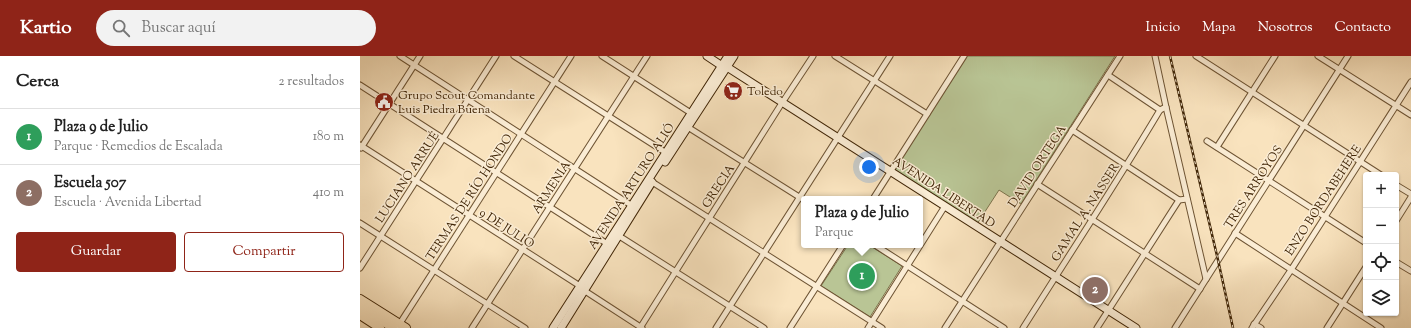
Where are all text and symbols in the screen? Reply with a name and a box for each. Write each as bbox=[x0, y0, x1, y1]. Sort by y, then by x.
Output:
search box bbox=[96, 10, 376, 46]
text: Kartio bbox=[20, 15, 72, 42]
icon: search bbox=[110, 17, 132, 39]
text: Buscar aquí bbox=[142, 18, 216, 39]
text: Inicio bbox=[1146, 18, 1180, 38]
text: Mapa bbox=[1202, 18, 1236, 38]
text: Nosotros bbox=[1258, 18, 1313, 38]
text: Contacto bbox=[1335, 18, 1391, 38]
text: Cerca bbox=[16, 70, 59, 94]
text: 2 resultados bbox=[278, 73, 344, 91]
supermarket icon: Toledo bbox=[722, 80, 744, 102]
place label: Toledo bbox=[747, 83, 783, 101]
place label: Grupo Scout Comandante Luis Piedra Buena bbox=[398, 87, 535, 119]
public building icon: Grupo Scout Comandante Luis Piedra Buena bbox=[373, 91, 395, 113]
text: Plaza 9 de Julio bbox=[54, 117, 148, 138]
street label: AVENIDA ARTURO ALIÓ bbox=[584, 120, 680, 253]
street label: DAVID ORTEGA bbox=[1004, 121, 1072, 212]
text: 1 bbox=[27, 128, 31, 146]
text: 180 m bbox=[313, 128, 344, 146]
street label: LUCIANO ARRUÉ bbox=[372, 128, 445, 227]
street label: TERMAS DE RÍO HONDO bbox=[422, 131, 518, 265]
text: Parque · Remedios de Escalada bbox=[54, 138, 223, 156]
street label: ENZO BORDABEHERE bbox=[1281, 141, 1367, 259]
street label: TRES ARROYOS bbox=[1220, 142, 1288, 233]
street label: AVENIDA LIBERTAD bbox=[888, 153, 999, 233]
street label: ARMENIA bbox=[528, 157, 576, 218]
your location bbox=[859, 157, 879, 177]
street label: GAMAL A. NASSER bbox=[1047, 159, 1125, 265]
street label: GRECIA bbox=[698, 161, 740, 212]
map controls bbox=[1363, 172, 1399, 316]
button: + bbox=[1363, 172, 1399, 208]
text: Escuela 507 bbox=[54, 173, 126, 194]
text: 2 bbox=[26, 184, 32, 202]
text: 410 m bbox=[313, 184, 344, 202]
text: Escuela · Avenida Libertad bbox=[54, 194, 202, 212]
popup bbox=[801, 196, 923, 248]
text: Plaza 9 de Julio bbox=[815, 203, 909, 224]
street label: 9 DE JULIO bbox=[475, 204, 538, 253]
button: − bbox=[1363, 208, 1399, 244]
text: Parque bbox=[815, 224, 854, 242]
button: Guardar bbox=[16, 232, 176, 272]
button: Compartir bbox=[184, 232, 344, 272]
button: locate bbox=[1363, 244, 1399, 280]
pin: 1 bbox=[849, 261, 875, 291]
pin: 2 bbox=[1082, 275, 1108, 305]
button: layers bbox=[1363, 280, 1399, 316]

